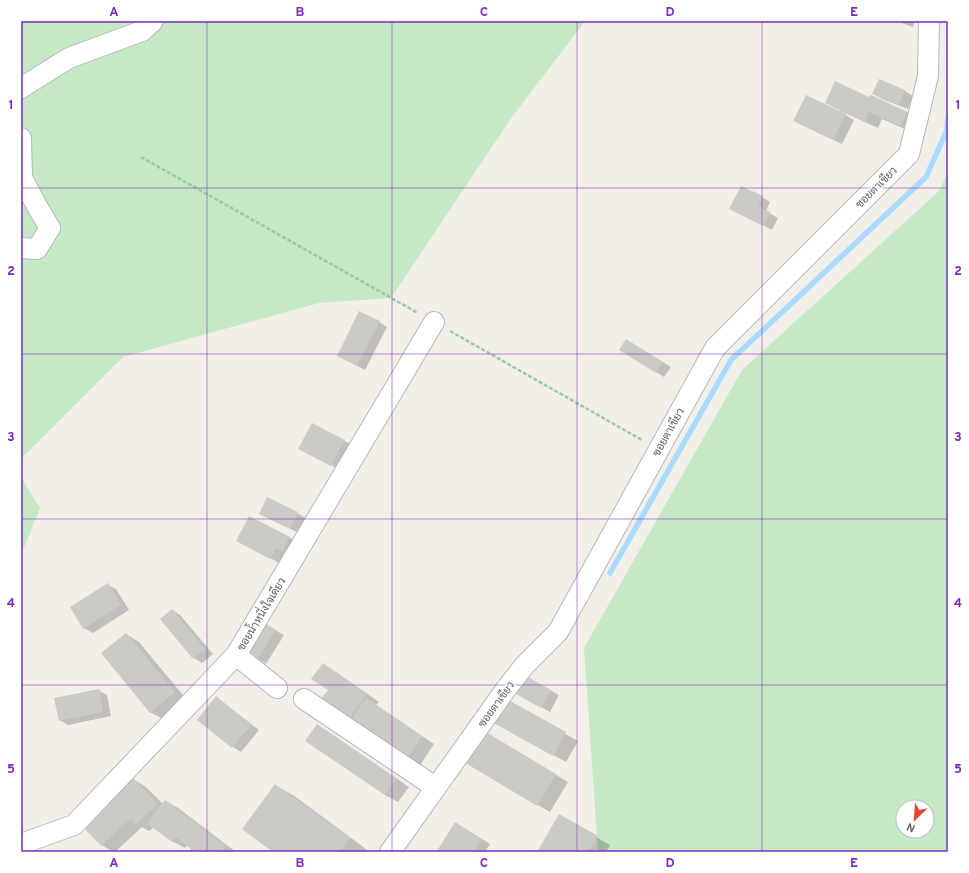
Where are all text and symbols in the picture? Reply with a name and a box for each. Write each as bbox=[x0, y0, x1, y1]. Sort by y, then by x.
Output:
text: A bbox=[109, 5, 119, 21]
text: B bbox=[296, 5, 305, 21]
text: C bbox=[480, 5, 488, 21]
text: D bbox=[665, 5, 675, 21]
text: E bbox=[850, 5, 858, 21]
text: 1 bbox=[8, 98, 14, 114]
text: 1 bbox=[955, 98, 961, 114]
street label: ซอยตาเขียว bbox=[851, 162, 901, 212]
text: 2 bbox=[7, 264, 15, 280]
text: 2 bbox=[954, 264, 962, 280]
street label: ซอยตาเขียว bbox=[648, 405, 688, 459]
text: 3 bbox=[7, 430, 15, 446]
text: 3 bbox=[954, 430, 962, 446]
street label: ซอยน้ำหนึ่งใจเดียว bbox=[230, 573, 289, 654]
text: 4 bbox=[7, 596, 15, 612]
text: 4 bbox=[954, 596, 962, 612]
street label: ซอยตาเขียว bbox=[474, 678, 518, 730]
text: 5 bbox=[7, 762, 15, 778]
text: 5 bbox=[954, 762, 962, 778]
north arrow bbox=[895, 799, 935, 839]
text: N bbox=[905, 819, 918, 835]
text: A bbox=[109, 856, 119, 872]
text: B bbox=[296, 856, 305, 872]
text: C bbox=[480, 856, 488, 872]
text: D bbox=[665, 856, 675, 872]
text: E bbox=[850, 856, 858, 872]

